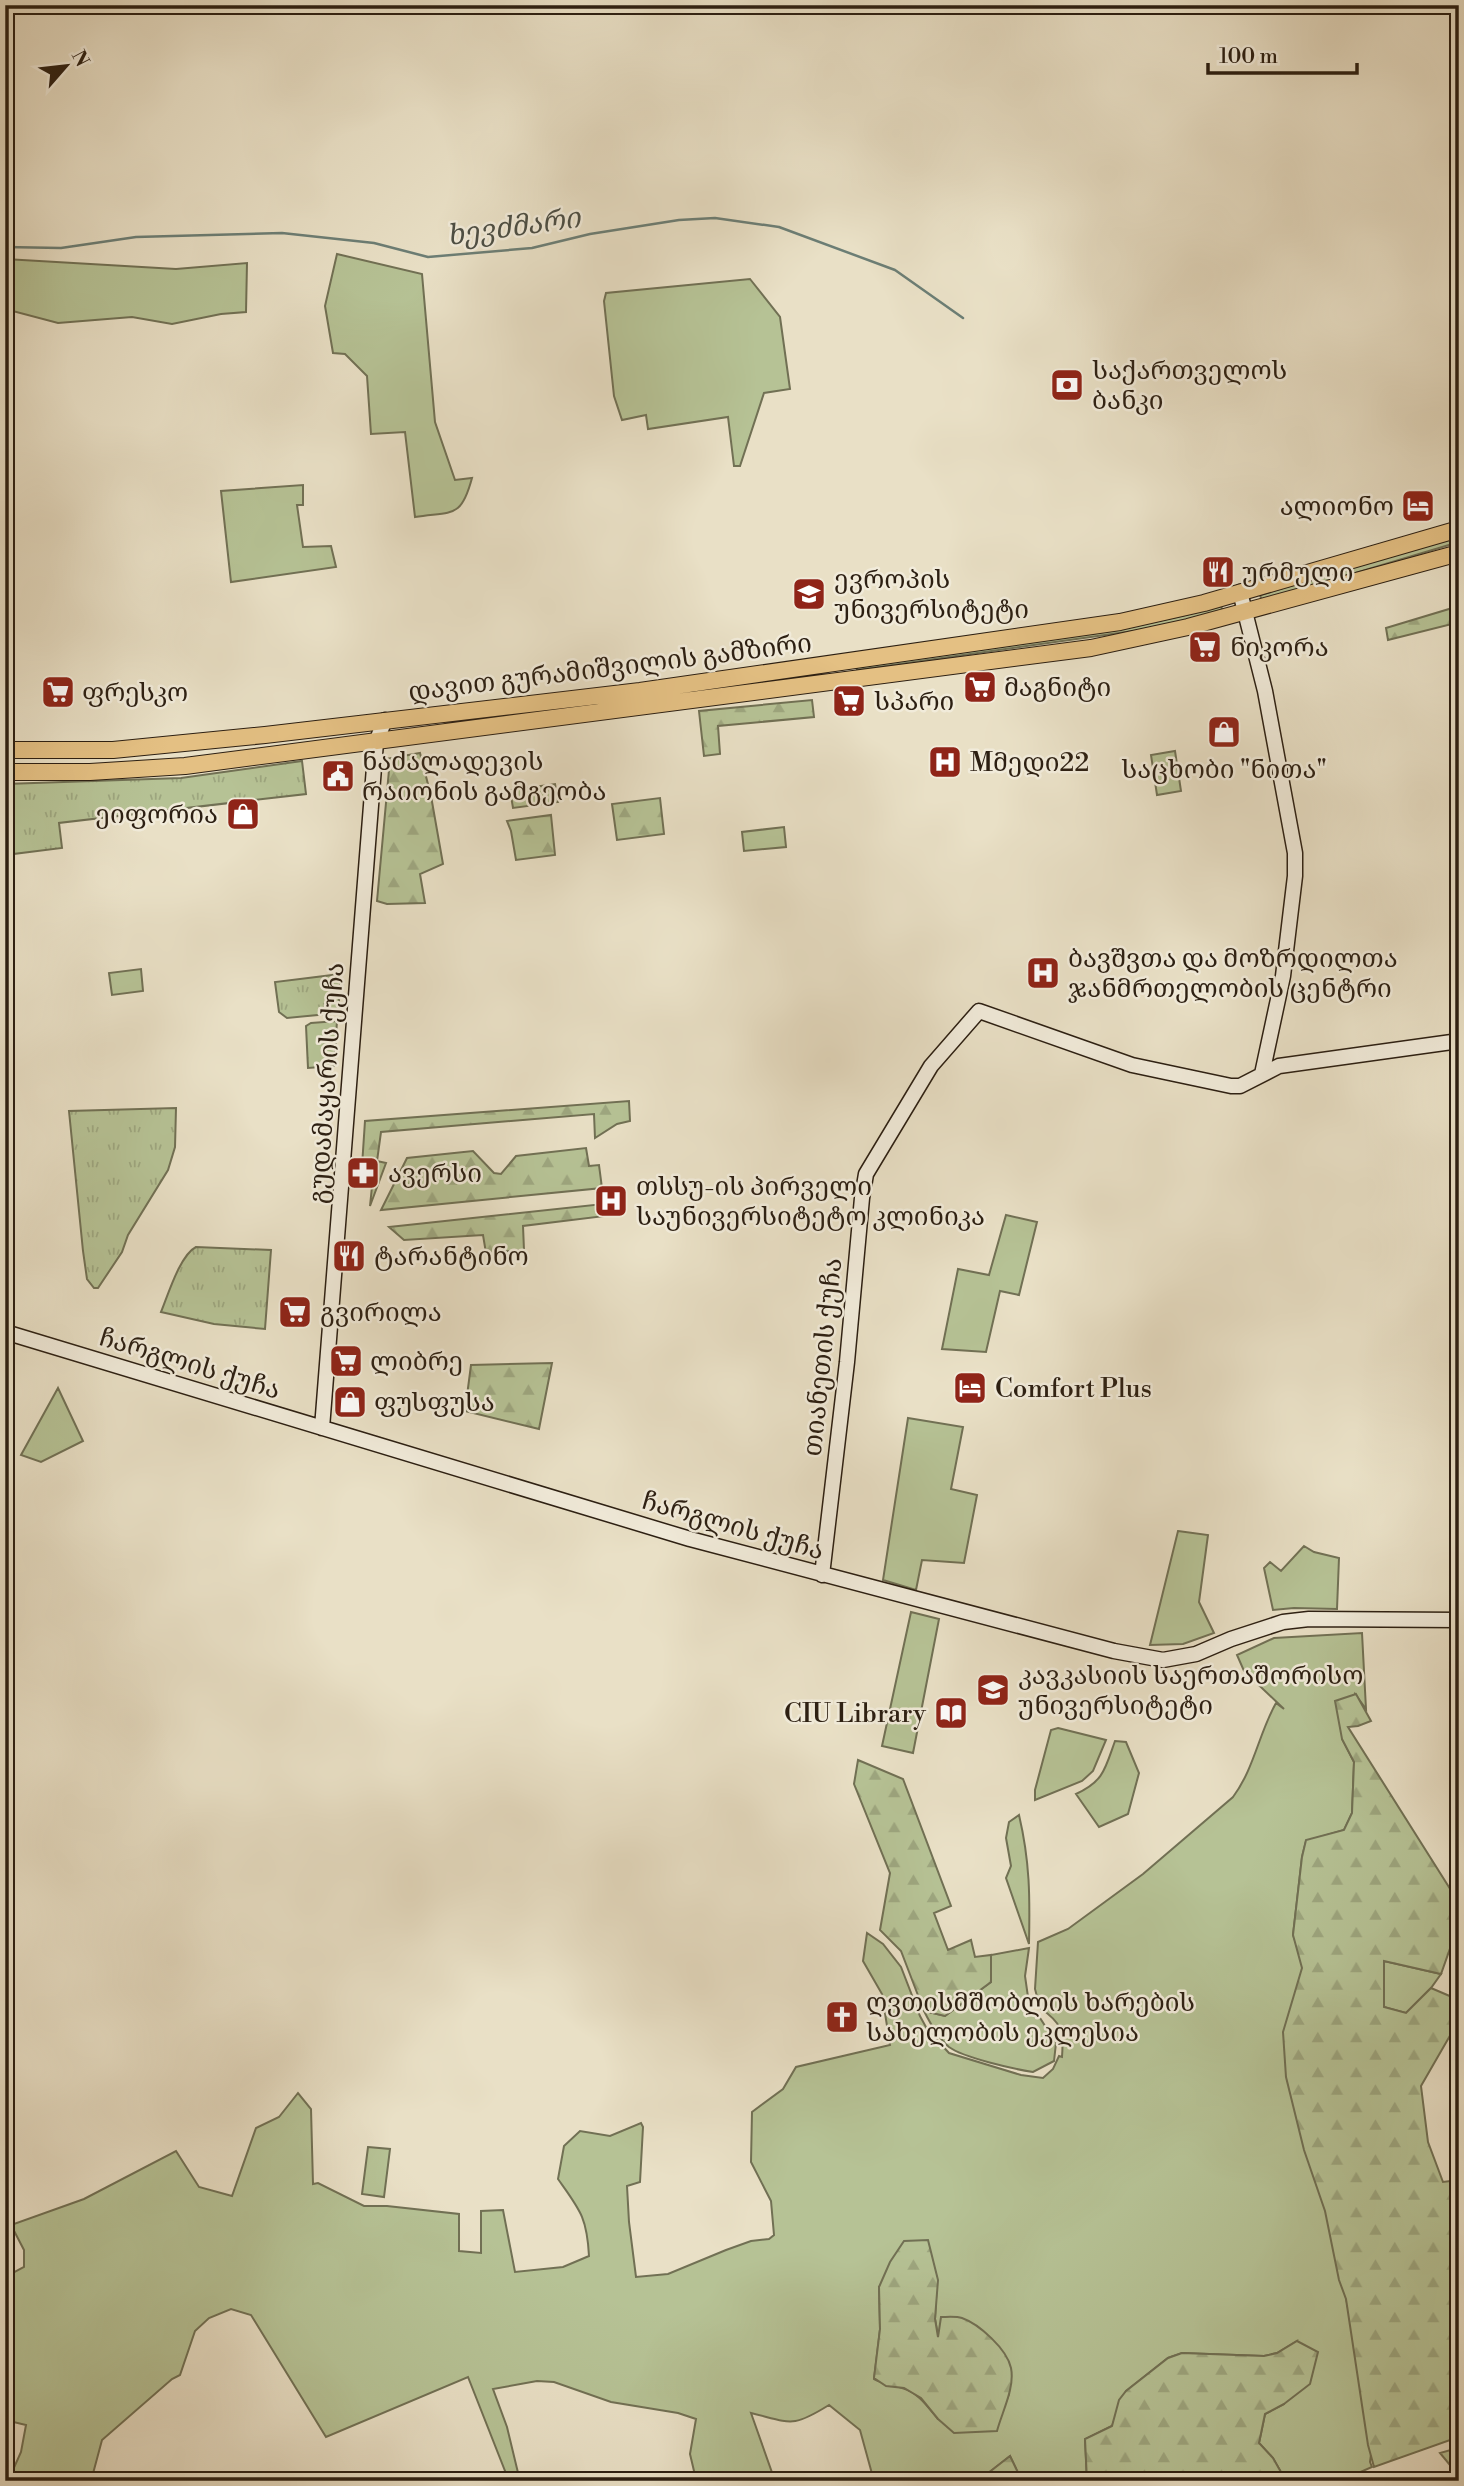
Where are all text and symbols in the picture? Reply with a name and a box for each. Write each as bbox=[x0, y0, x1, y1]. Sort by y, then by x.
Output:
north arrow bbox=[32, 32, 102, 102]
scale bar bbox=[1208, 32, 1357, 76]
text: 100 m bbox=[1219, 44, 1278, 70]
text: N bbox=[66, 46, 94, 71]
water label: ხევძმარი bbox=[444, 200, 585, 254]
place label: საქართველოს ბანკი bbox=[1092, 355, 1287, 417]
bank icon: საქართველოს ბანკი bbox=[1048, 366, 1086, 404]
hotel icon: ალიონო bbox=[1399, 487, 1437, 525]
place label: ალიონო bbox=[1280, 491, 1394, 523]
restaurant icon: ურმული bbox=[1199, 553, 1237, 591]
place label: ურმული bbox=[1242, 557, 1353, 589]
place label: ევროპის უნივერსიტეტი bbox=[834, 564, 1029, 626]
school or university icon: ევროპის უნივერსიტეტი bbox=[790, 575, 828, 613]
street label: დავით გურამიშვილის გამზირი bbox=[407, 627, 814, 709]
supermarket icon: ნიკორა bbox=[1186, 628, 1224, 666]
place label: ნიკორა bbox=[1230, 632, 1329, 664]
supermarket icon: მაგნიტი bbox=[961, 668, 999, 706]
place label: მაგნიტი bbox=[1004, 672, 1111, 704]
supermarket icon: ფრესკო bbox=[39, 673, 77, 711]
place label: ფრესკო bbox=[82, 677, 188, 709]
supermarket icon: სპარი bbox=[830, 682, 868, 720]
place label: სპარი bbox=[874, 686, 954, 718]
shop icon: საცხობი "ნითა" bbox=[1205, 713, 1243, 751]
hospital icon: Mმედი22 bbox=[926, 743, 964, 781]
place label: ნაძალადევის რაიონის გამგეობა bbox=[362, 746, 606, 808]
place label: Mმედი22 bbox=[970, 747, 1089, 779]
place label: საცხობი "ნითა" bbox=[1121, 754, 1327, 786]
public building icon: ნაძალადევის რაიონის გამგეობა bbox=[319, 757, 357, 795]
shop icon: ეიფორია bbox=[224, 795, 262, 833]
place label: ეიფორია bbox=[95, 799, 218, 831]
place label: ბავშვთა და მოზრდილთა ჯანმრთელობის ცენტრი bbox=[1068, 943, 1398, 1005]
hospital icon: ბავშვთა და მოზრდილთა ჯანმრთელობის ცენტრი bbox=[1024, 954, 1062, 992]
street label: გუდამაყარის ქუჩა bbox=[303, 961, 351, 1205]
pharmacy icon: ავერსი bbox=[344, 1154, 382, 1192]
place label: ავერსი bbox=[388, 1158, 482, 1190]
place label: თსსუ-ის პირველი საუნივერსიტეტო კლინიკა bbox=[636, 1171, 985, 1233]
hospital icon: თსსუ-ის პირველი საუნივერსიტეტო კლინიკა bbox=[592, 1182, 630, 1220]
restaurant icon: ტარანტინო bbox=[330, 1237, 368, 1275]
place label: ტარანტინო bbox=[374, 1241, 529, 1273]
street label: თიანეთის ქუჩა bbox=[797, 1256, 849, 1458]
supermarket icon: გვირილა bbox=[276, 1293, 314, 1331]
place label: გვირილა bbox=[320, 1297, 442, 1329]
street label: ჩარგლის ქუჩა bbox=[95, 1321, 284, 1407]
supermarket icon: ლიბრე bbox=[327, 1342, 365, 1380]
place label: ლიბრე bbox=[370, 1346, 463, 1378]
hotel icon: Comfort Plus bbox=[951, 1369, 989, 1407]
place label: Comfort Plus bbox=[995, 1373, 1152, 1405]
shop icon: ფუსფუსა bbox=[331, 1383, 369, 1421]
place label: ფუსფუსა bbox=[374, 1387, 495, 1419]
street label: ჩარგლის ქუჩა bbox=[638, 1485, 827, 1567]
place label: კავკასიის საერთაშორისო უნივერსიტეტი bbox=[1018, 1660, 1364, 1722]
school or university icon: კავკასიის საერთაშორისო უნივერსიტეტი bbox=[974, 1671, 1012, 1709]
library icon: CIU Library bbox=[932, 1694, 970, 1732]
place label: CIU Library bbox=[784, 1698, 926, 1730]
place label: ღვთისმშობლის ხარების სახელობის ეკლესია bbox=[866, 1987, 1195, 2049]
church icon: ღვთისმშობლის ხარების სახელობის ეკლესია bbox=[823, 1998, 861, 2036]

